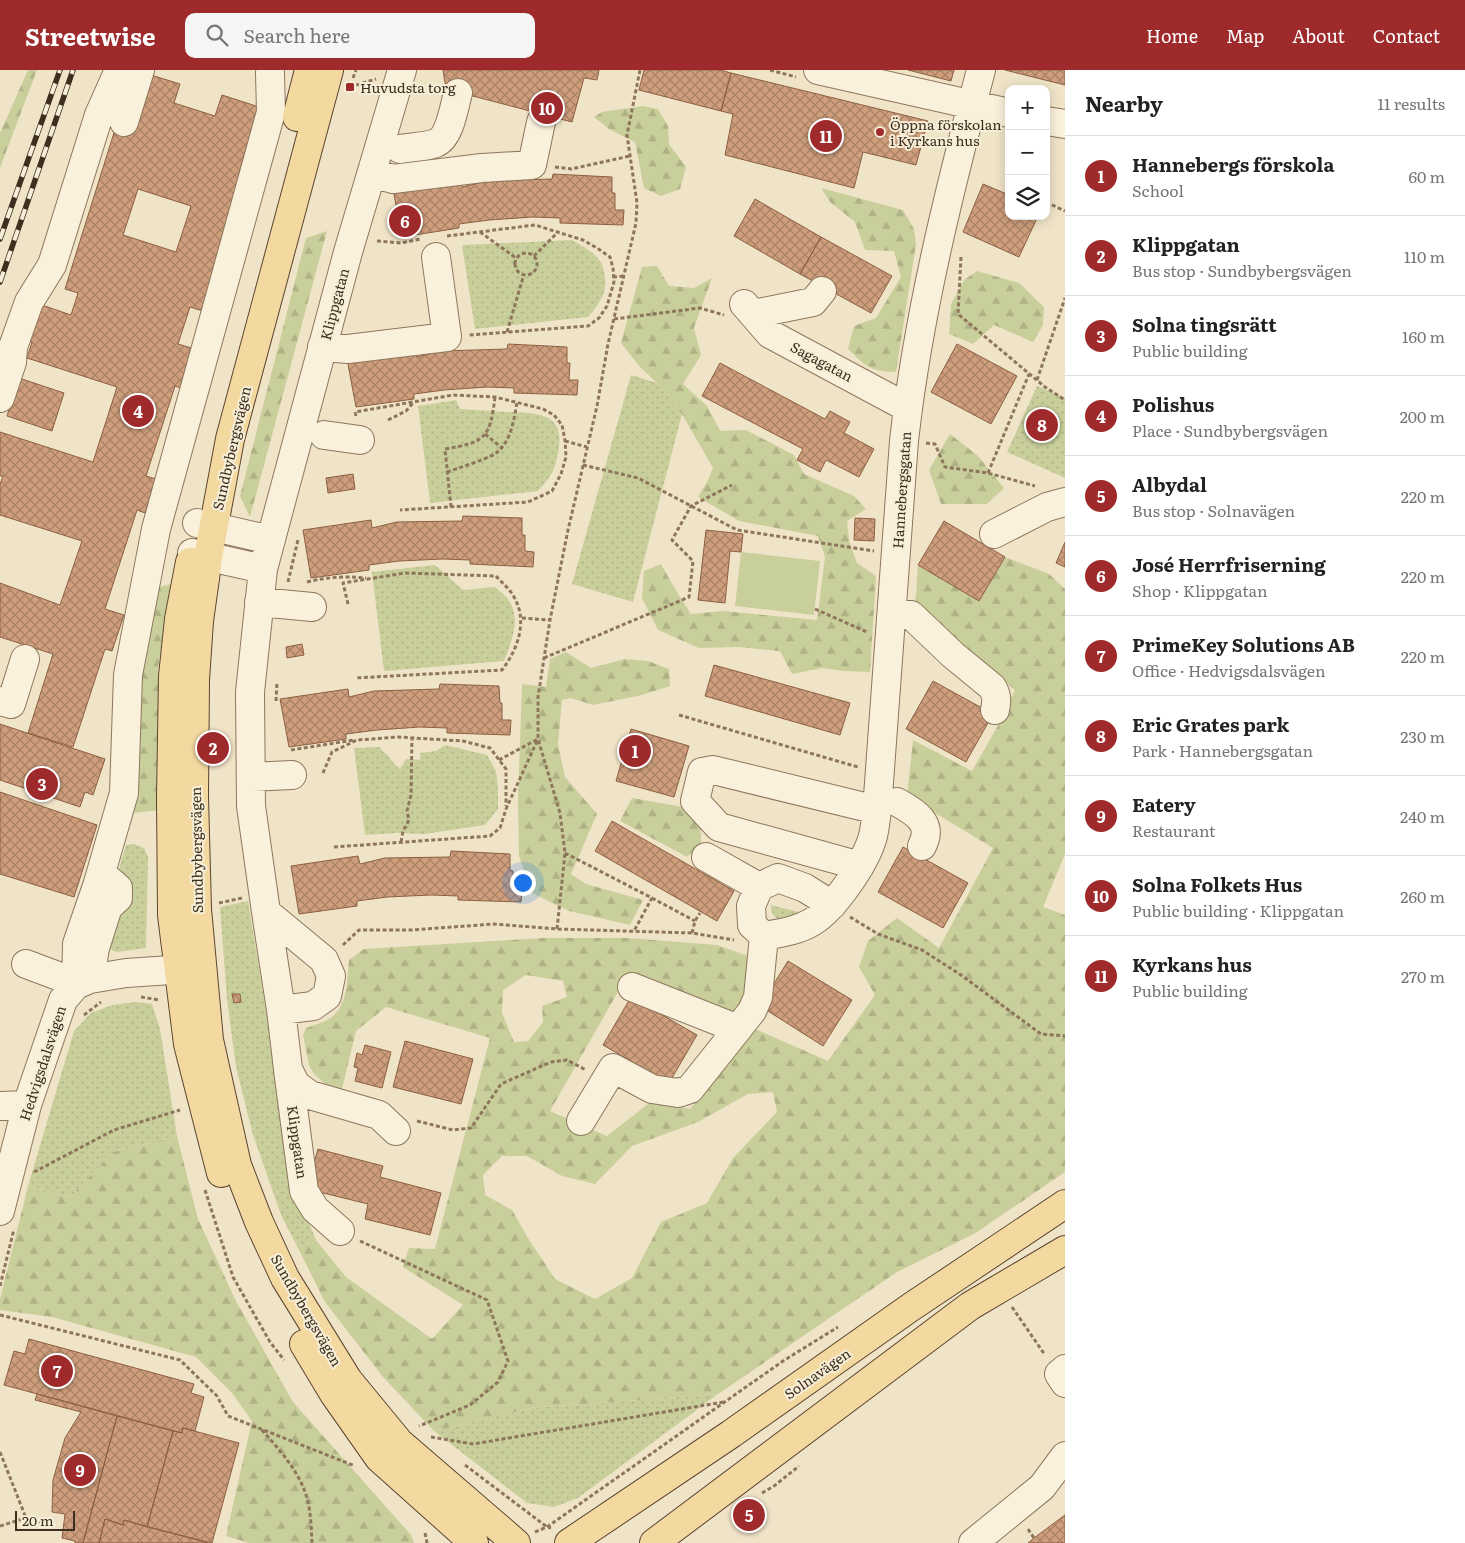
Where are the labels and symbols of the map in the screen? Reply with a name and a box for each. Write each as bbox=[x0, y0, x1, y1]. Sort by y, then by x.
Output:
place label: Huvudsta torg bbox=[360, 77, 456, 97]
marker: Huvudsta torg bbox=[344, 81, 356, 93]
pin: 10 bbox=[531, 89, 563, 127]
place label: Öppna förskolan i Kyrkans hus bbox=[890, 114, 1001, 150]
pin: 11 bbox=[810, 117, 842, 155]
marker: Öppna förskolan i Kyrkans hus bbox=[874, 126, 886, 138]
pin: 6 bbox=[389, 202, 421, 240]
street label: Klippgatan bbox=[315, 266, 353, 342]
street label: Sagagatan bbox=[787, 336, 857, 386]
street label: Sundbybergsvägen bbox=[207, 384, 255, 512]
pin: 4 bbox=[122, 392, 154, 430]
pin: 8 bbox=[1026, 406, 1058, 444]
street label: Hannebergsgatan bbox=[887, 431, 915, 549]
pin: 2 bbox=[197, 729, 229, 767]
pin: 1 bbox=[619, 732, 651, 770]
pin: 3 bbox=[26, 765, 58, 803]
street label: Sundbybergsvägen bbox=[185, 787, 207, 913]
your location bbox=[510, 870, 536, 896]
street label: Hedvigsdalsvägen bbox=[14, 1003, 70, 1123]
street label: Klippgatan bbox=[283, 1104, 313, 1180]
street label: Sundbybergsvägen bbox=[267, 1250, 347, 1370]
street label: Solnavägen bbox=[780, 1343, 854, 1403]
pin: 7 bbox=[41, 1352, 73, 1390]
pin: 9 bbox=[64, 1451, 96, 1489]
pin: 5 bbox=[733, 1496, 765, 1534]
scale bar bbox=[15, 1508, 75, 1531]

